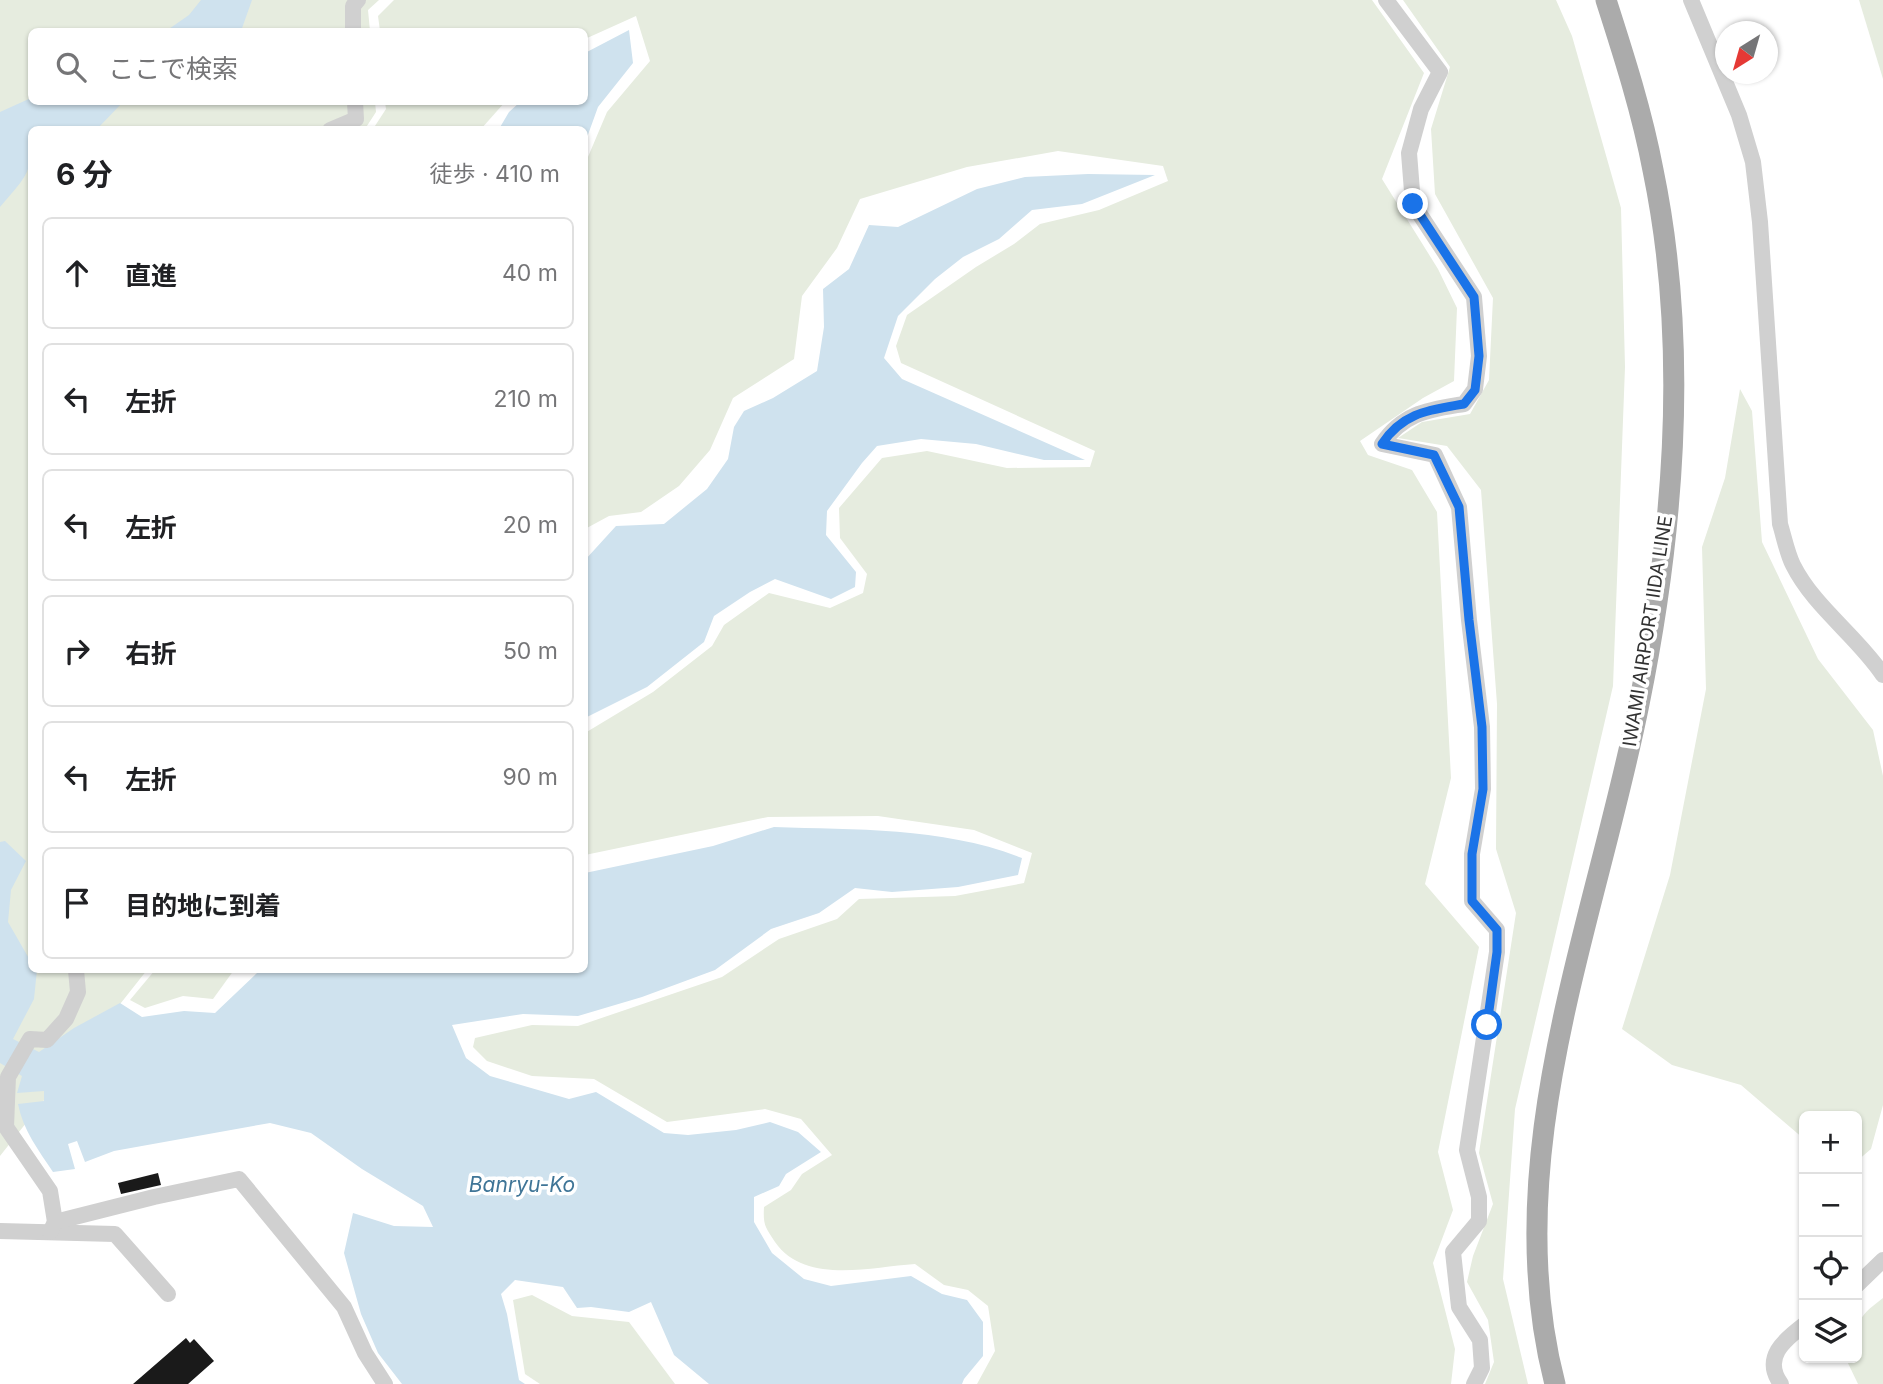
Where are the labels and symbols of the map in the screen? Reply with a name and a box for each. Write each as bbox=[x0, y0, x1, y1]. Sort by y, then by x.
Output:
north arrow bbox=[1715, 21, 1778, 84]
route end bbox=[1397, 188, 1428, 219]
street label: IWAMI AIRPORT IIDA LINE bbox=[1618, 514, 1677, 748]
route start bbox=[1471, 1009, 1502, 1040]
water label: Banryu-Ko bbox=[469, 1172, 575, 1197]

